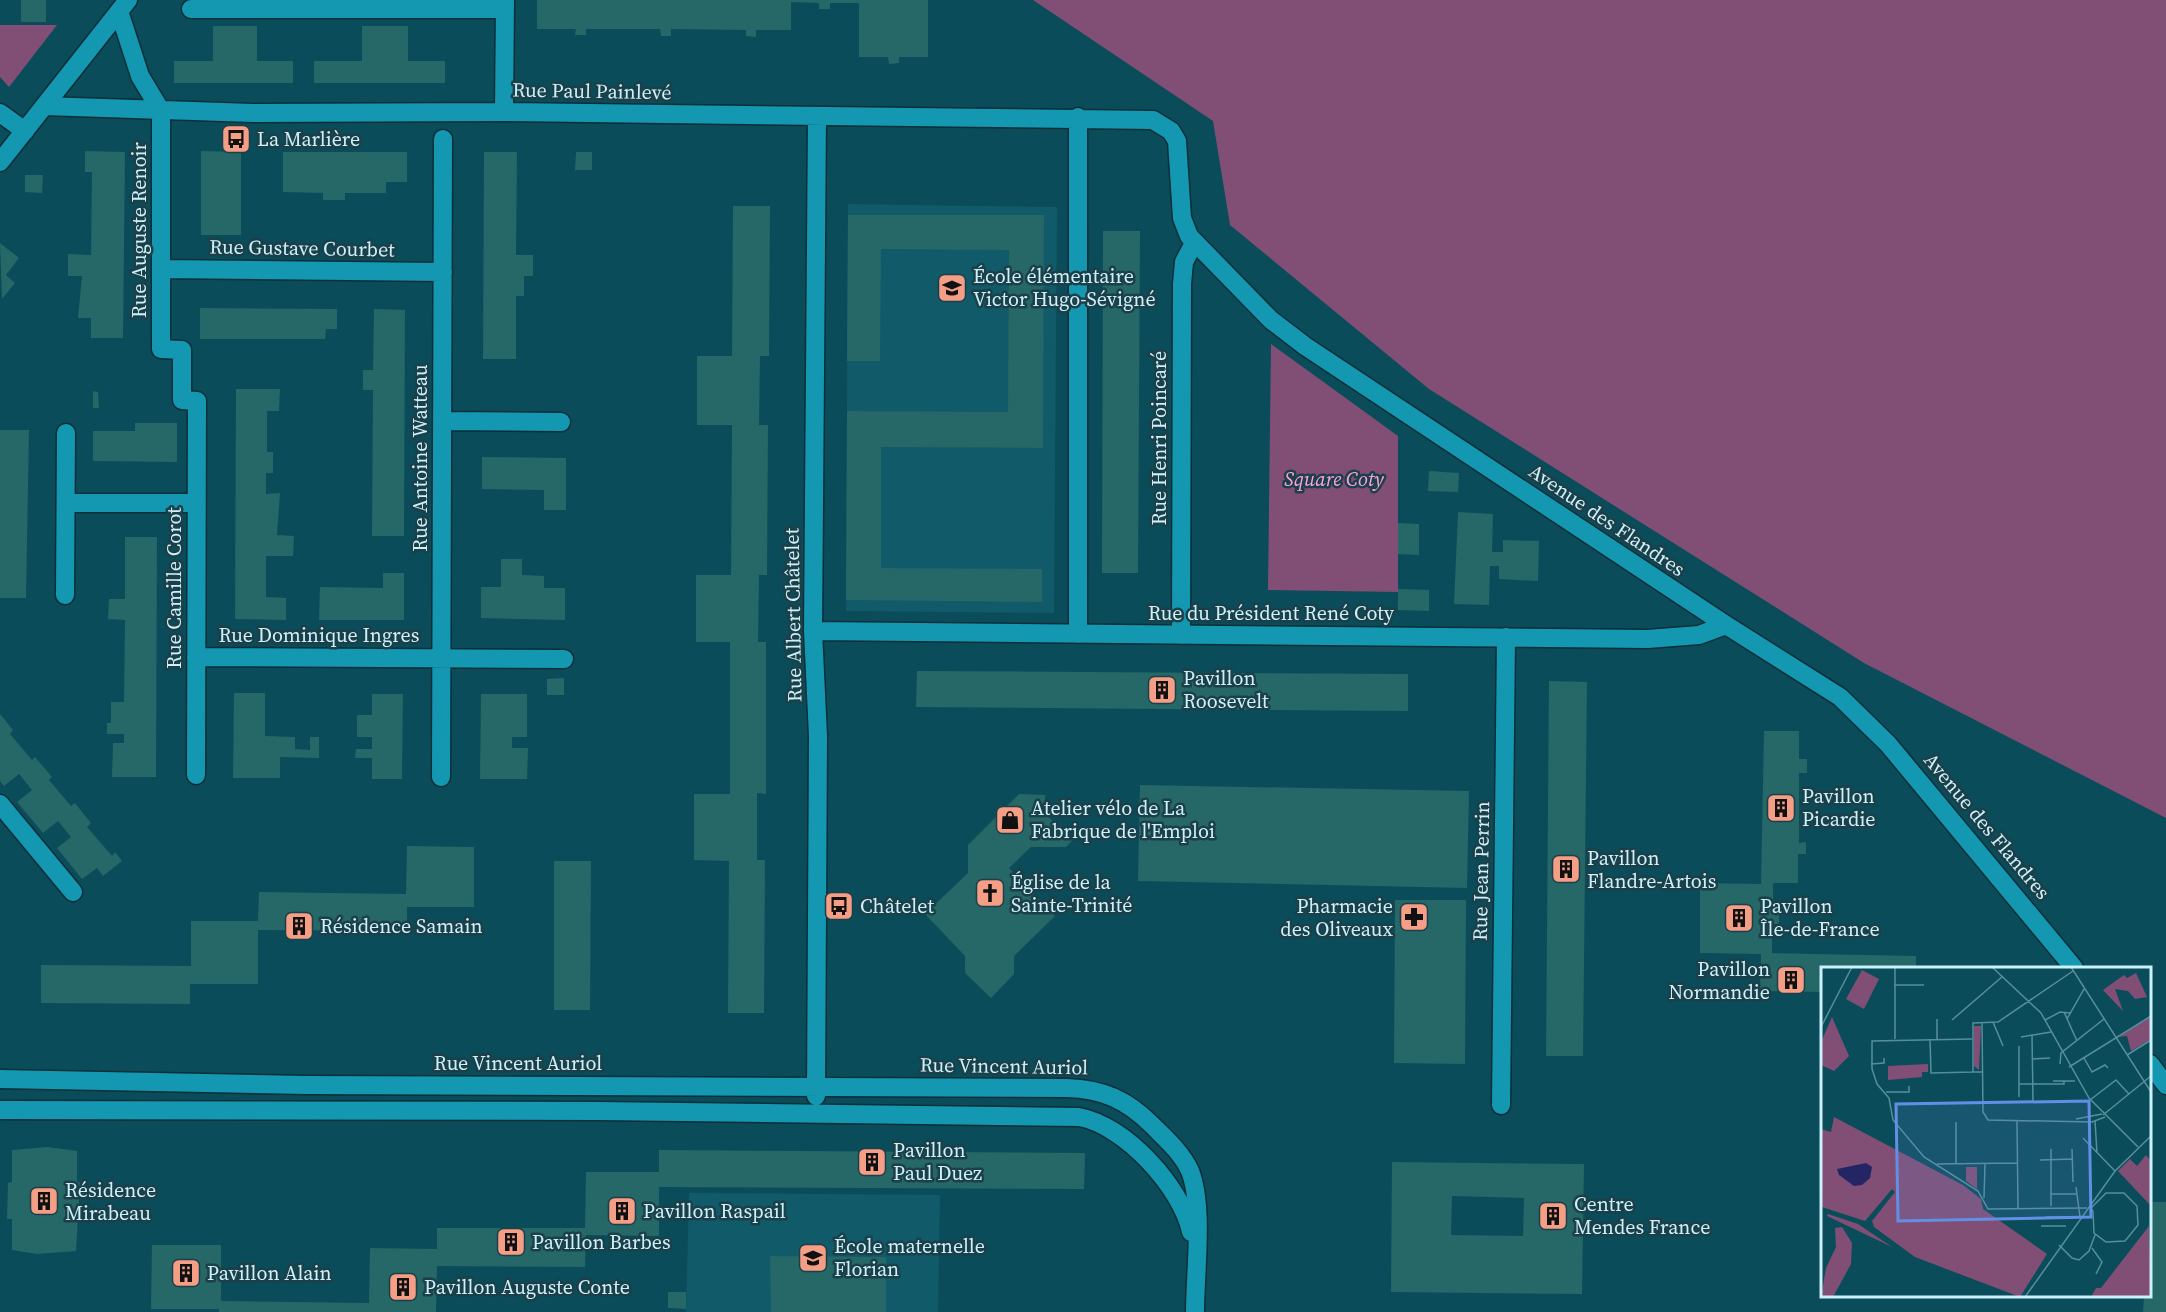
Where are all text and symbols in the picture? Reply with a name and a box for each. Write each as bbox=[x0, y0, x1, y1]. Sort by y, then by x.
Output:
street label: Rue Paul Painlevé bbox=[512, 76, 672, 106]
bus stop icon: La Marlière bbox=[220, 123, 252, 155]
place label: La Marlière bbox=[257, 125, 360, 153]
street label: Rue Auguste Renoir bbox=[125, 141, 153, 318]
street label: Rue Gustave Courbet bbox=[209, 232, 395, 264]
place label: École élémentaire Victor Hugo-Sévigné bbox=[973, 262, 1156, 313]
school or university icon: École élémentaire Victor Hugo-Sévigné bbox=[936, 272, 968, 304]
street label: Rue Henri Poincaré bbox=[1145, 351, 1173, 525]
street label: Rue Antoine Watteau bbox=[406, 364, 434, 552]
street label: Avenue des Flandres bbox=[1523, 457, 1691, 583]
park label: Square Coty bbox=[1284, 465, 1384, 493]
street label: Rue Camille Corot bbox=[160, 507, 188, 669]
street label: Rue Albert Châtelet bbox=[777, 527, 809, 702]
street label: Rue du Président René Coty bbox=[1148, 599, 1395, 627]
street label: Rue Dominique Ingres bbox=[219, 621, 419, 649]
place label: Pavillon Roosevelt bbox=[1183, 664, 1269, 715]
building icon: Pavillon Roosevelt bbox=[1146, 674, 1178, 706]
street label: Avenue des Flandres bbox=[1917, 747, 2057, 905]
place label: Pavillon Picardie bbox=[1802, 782, 1876, 833]
building icon: Pavillon Picardie bbox=[1765, 792, 1797, 824]
place label: Atelier vélo de La Fabrique de l'Emploi bbox=[1031, 794, 1215, 845]
street label: Rue Jean Perrin bbox=[1466, 801, 1496, 941]
shop icon: Atelier vélo de La Fabrique de l'Emploi bbox=[994, 804, 1026, 836]
place label: Pavillon Flandre-Artois bbox=[1587, 844, 1716, 895]
building icon: Pavillon Flandre-Artois bbox=[1550, 853, 1582, 885]
place label: Église de la Sainte-Trinité bbox=[1011, 868, 1132, 919]
church icon: Église de la Sainte-Trinité bbox=[974, 877, 1006, 909]
bus stop icon: Châtelet bbox=[823, 890, 855, 922]
place label: Châtelet bbox=[860, 892, 934, 920]
place label: Pharmacie des Oliveaux bbox=[1280, 892, 1393, 943]
place label: Pavillon Île-de-France bbox=[1760, 892, 1880, 943]
pharmacy icon: Pharmacie des Oliveaux bbox=[1398, 901, 1430, 933]
building icon: Pavillon Île-de-France bbox=[1723, 902, 1755, 934]
building icon: Résidence Samain bbox=[283, 910, 315, 942]
place label: Résidence Samain bbox=[320, 912, 483, 940]
place label: Pavillon Normandie bbox=[1668, 955, 1770, 1006]
building icon: Pavillon Normandie bbox=[1775, 964, 1807, 996]
inset map bbox=[1821, 967, 2151, 1297]
street label: Rue Vincent Auriol bbox=[434, 1049, 602, 1077]
street label: Rue Vincent Auriol bbox=[920, 1051, 1088, 1081]
place label: Pavillon Paul Duez bbox=[893, 1136, 982, 1187]
building icon: Pavillon Paul Duez bbox=[856, 1146, 888, 1178]
place label: Résidence Mirabeau bbox=[65, 1176, 156, 1227]
building icon: Résidence Mirabeau bbox=[28, 1185, 60, 1217]
place label: Centre Mendes France bbox=[1574, 1190, 1710, 1241]
building icon: Pavillon Raspail bbox=[606, 1195, 638, 1227]
place label: Pavillon Raspail bbox=[643, 1197, 786, 1225]
building icon: Centre Mendes France bbox=[1537, 1200, 1569, 1232]
building icon: Pavillon Barbes bbox=[495, 1226, 527, 1258]
place label: Pavillon Barbes bbox=[532, 1228, 671, 1256]
place label: École maternelle Florian bbox=[834, 1232, 985, 1283]
school or university icon: École maternelle Florian bbox=[797, 1242, 829, 1274]
building icon: Pavillon Alain bbox=[170, 1257, 202, 1289]
place label: Pavillon Alain bbox=[207, 1259, 332, 1287]
building icon: Pavillon Auguste Conte bbox=[387, 1271, 419, 1303]
place label: Pavillon Auguste Conte bbox=[424, 1273, 630, 1301]

